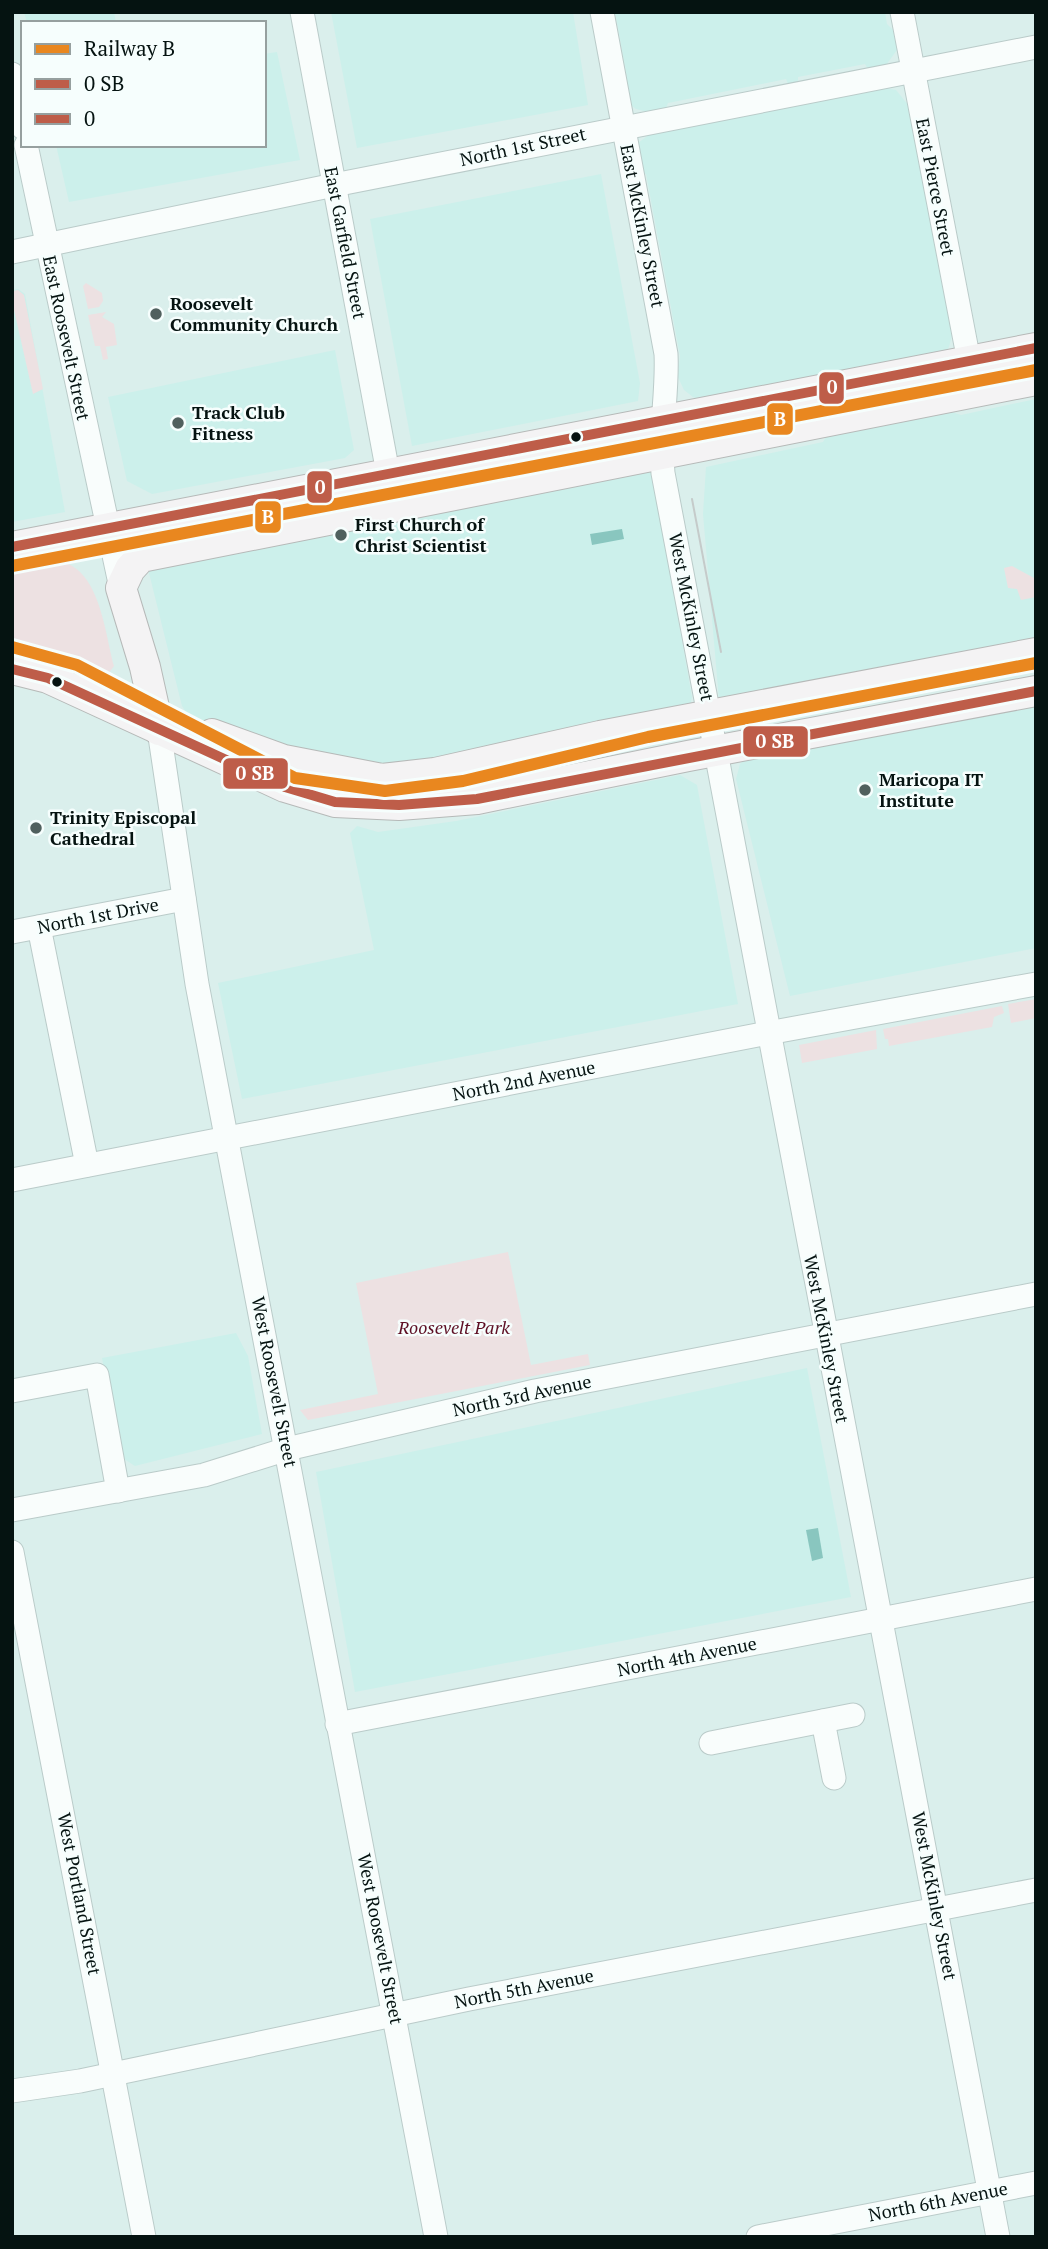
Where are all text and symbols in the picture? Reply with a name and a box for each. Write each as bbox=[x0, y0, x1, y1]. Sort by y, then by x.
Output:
legend bbox=[21, 21, 266, 147]
text: Railway B bbox=[84, 34, 175, 62]
text: 0 SB bbox=[84, 69, 124, 97]
text: 0 bbox=[84, 104, 95, 132]
street label: East Pierce Street bbox=[911, 116, 961, 258]
street label: North 1st Street bbox=[458, 121, 588, 171]
street label: East McKinley Street bbox=[615, 142, 671, 310]
street label: East Garfield Street bbox=[319, 165, 373, 321]
street label: East Roosevelt Street bbox=[38, 253, 96, 423]
place label: Roosevelt Community Church bbox=[170, 291, 338, 336]
marker: Roosevelt Community Church bbox=[148, 306, 164, 322]
line badge: 0 bbox=[818, 371, 845, 405]
text: 0 bbox=[827, 374, 838, 399]
place label: Track Club Fitness bbox=[192, 400, 285, 445]
line badge: B bbox=[766, 402, 794, 436]
text: B bbox=[774, 406, 786, 431]
marker: Track Club Fitness bbox=[170, 415, 186, 431]
unlabelled marker bbox=[569, 430, 583, 444]
line badge: 0 bbox=[306, 470, 333, 504]
text: 0 bbox=[315, 474, 326, 499]
line badge: B bbox=[254, 500, 282, 534]
text: B bbox=[262, 504, 274, 529]
place label: First Church of Christ Scientist bbox=[355, 512, 487, 557]
marker: First Church of Christ Scientist bbox=[333, 527, 349, 543]
street label: West McKinley Street bbox=[664, 531, 720, 703]
unlabelled marker bbox=[50, 675, 64, 689]
line badge: 0 SB bbox=[742, 725, 809, 758]
text: 0 SB bbox=[756, 728, 794, 753]
line badge: 0 SB bbox=[222, 757, 289, 790]
text: 0 SB bbox=[236, 760, 274, 785]
place label: Maricopa IT Institute bbox=[879, 767, 983, 812]
marker: Maricopa IT Institute bbox=[857, 782, 873, 798]
place label: Trinity Episcopal Cathedral bbox=[50, 805, 196, 850]
marker: Trinity Episcopal Cathedral bbox=[28, 820, 44, 836]
street label: North 1st Drive bbox=[35, 892, 160, 939]
street label: North 2nd Avenue bbox=[450, 1054, 597, 1106]
street label: West McKinley Street bbox=[799, 1253, 855, 1425]
street label: West Roosevelt Street bbox=[247, 1294, 303, 1470]
park label: Roosevelt Park bbox=[397, 1315, 510, 1339]
street label: North 3rd Avenue bbox=[450, 1369, 593, 1421]
street label: North 4th Avenue bbox=[615, 1631, 759, 1681]
street label: West McKinley Street bbox=[907, 1810, 963, 1982]
street label: West Portland Street bbox=[52, 1811, 108, 1977]
street label: West Roosevelt Street bbox=[353, 1851, 409, 2027]
street label: North 5th Avenue bbox=[452, 1963, 596, 2013]
street label: North 6th Avenue bbox=[866, 2176, 1010, 2226]

